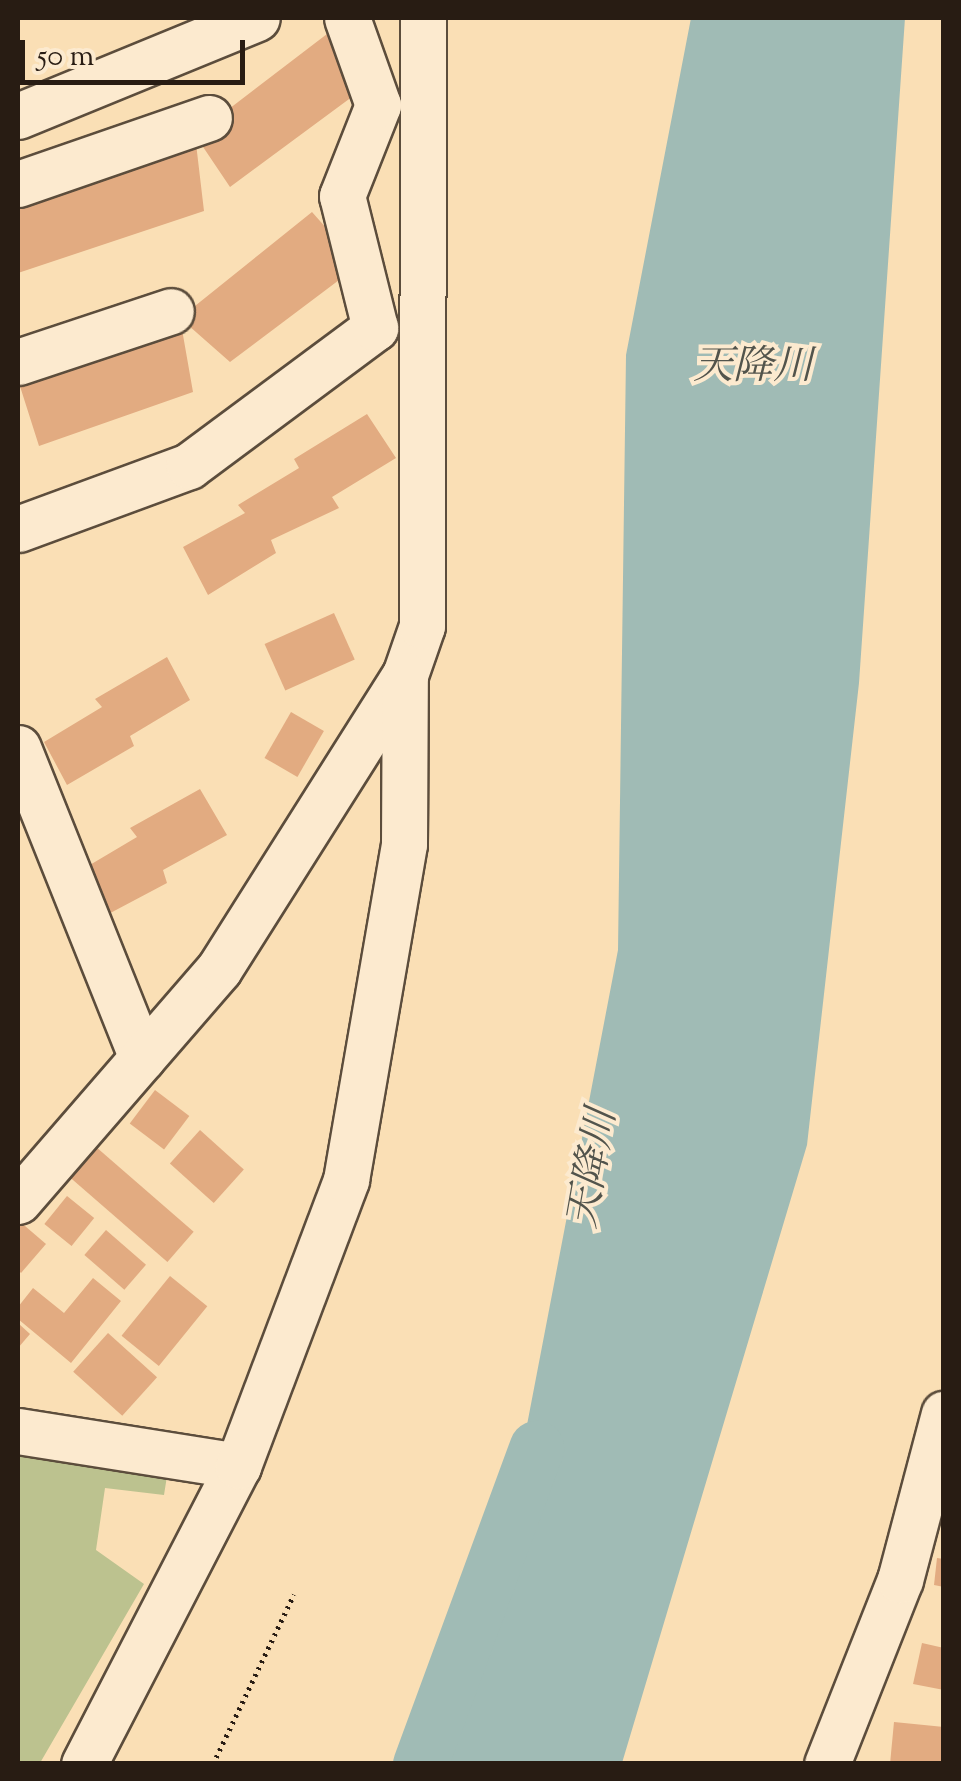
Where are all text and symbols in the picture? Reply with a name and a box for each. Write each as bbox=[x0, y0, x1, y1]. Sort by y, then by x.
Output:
scale bar bbox=[25, 20, 250, 82]
text: 50 m bbox=[37, 36, 94, 79]
water label: 天降川 bbox=[693, 345, 813, 393]
water label: 天降川 bbox=[561, 1106, 629, 1232]

